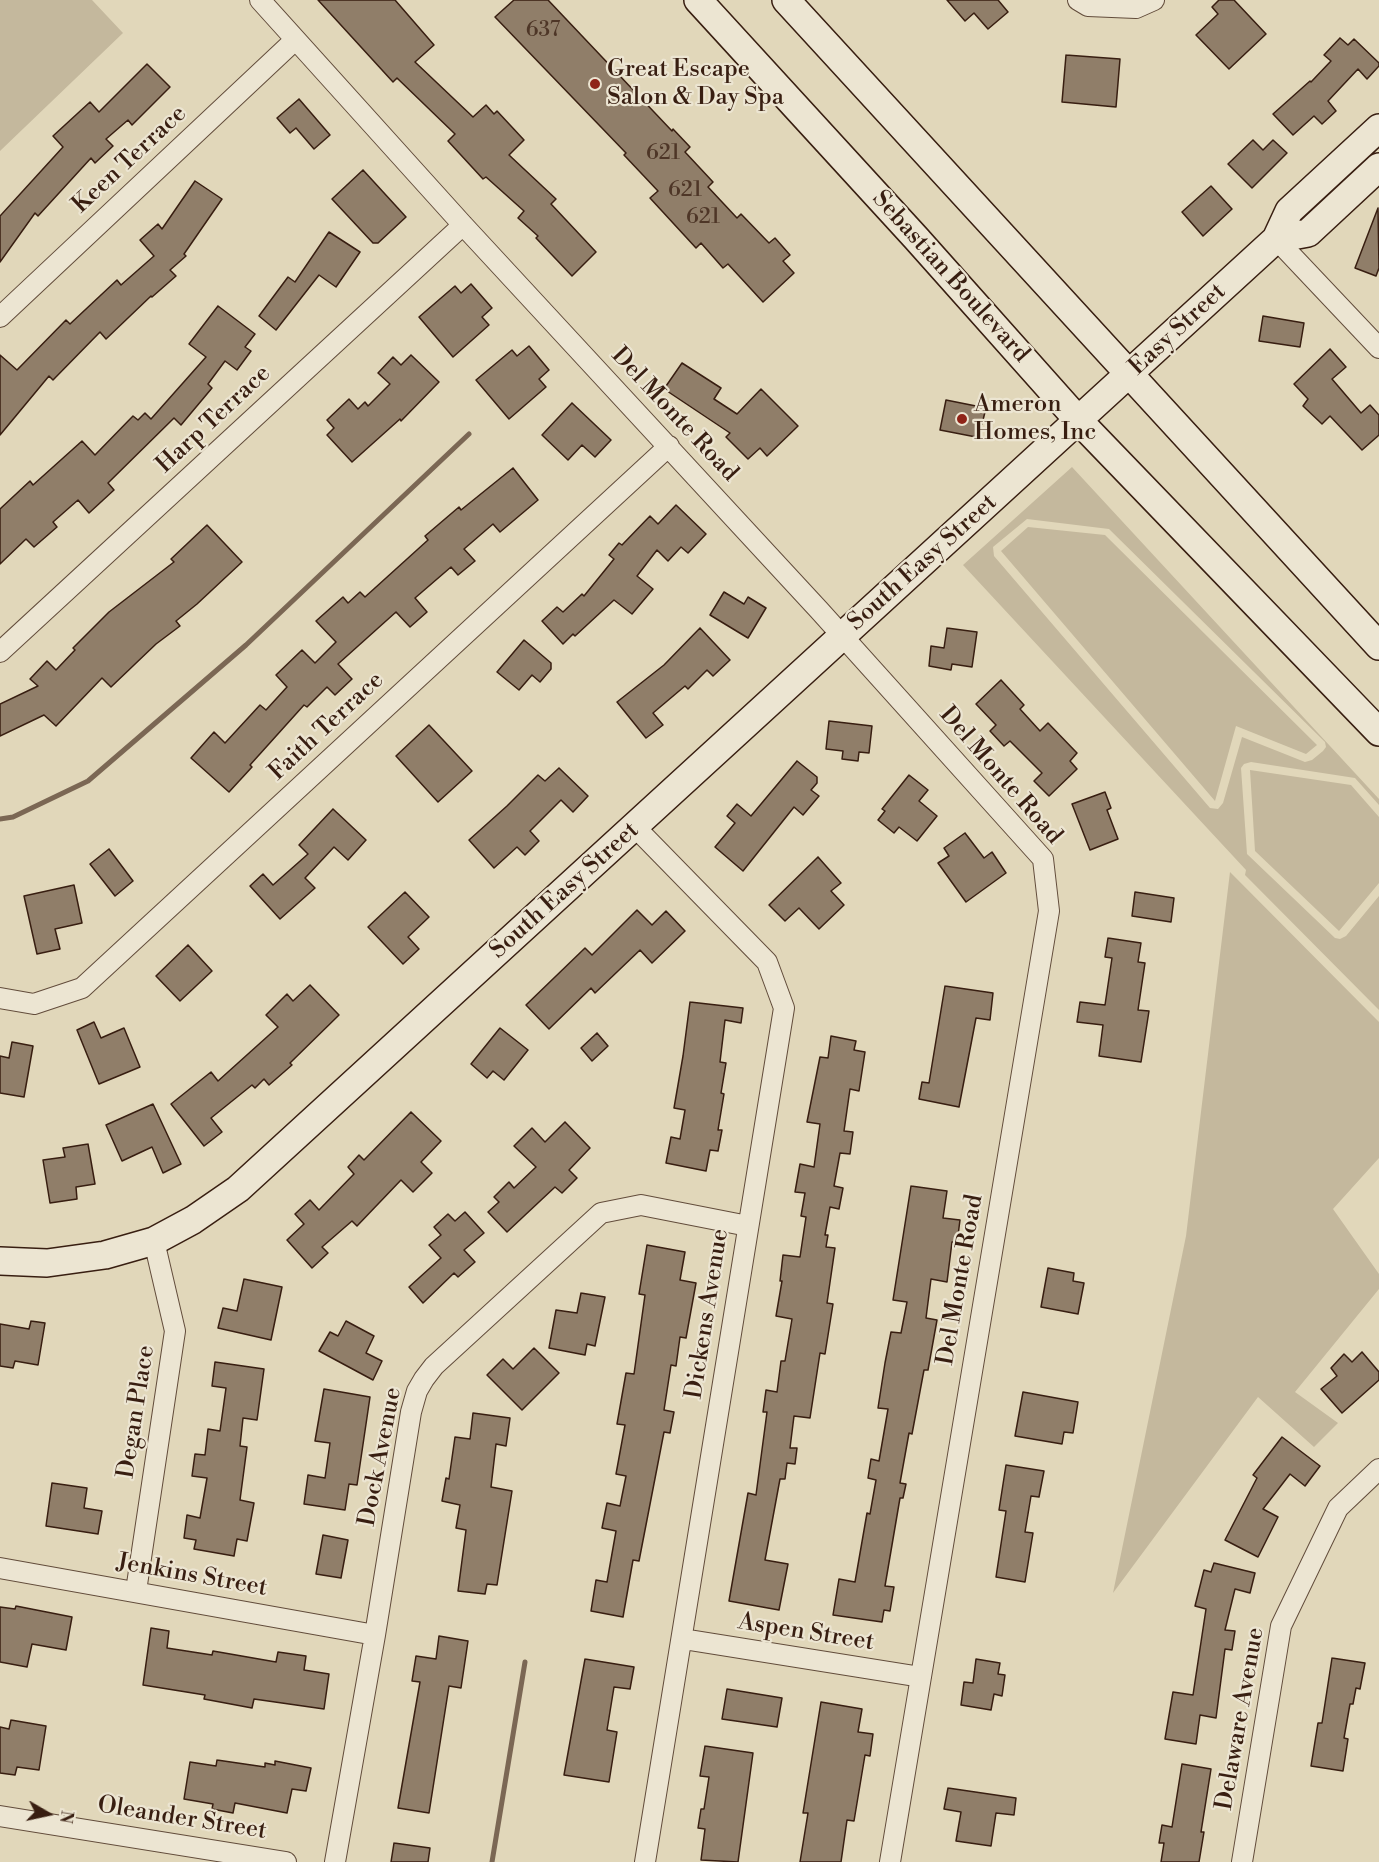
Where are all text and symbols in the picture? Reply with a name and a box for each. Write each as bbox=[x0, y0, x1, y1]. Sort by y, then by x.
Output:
house number: 637 bbox=[526, 18, 560, 44]
place label: Great Escape Salon & Day Spa bbox=[607, 56, 784, 112]
marker: Great Escape Salon & Day Spa bbox=[588, 77, 602, 91]
street label: Keen Terrace bbox=[67, 100, 193, 220]
house number: 621 bbox=[646, 141, 680, 167]
house number: 621 bbox=[668, 178, 702, 204]
street label: Sebastian Boulevard bbox=[865, 185, 1035, 369]
house number: 621 bbox=[686, 205, 720, 231]
street label: Easy Street bbox=[1124, 278, 1232, 382]
street label: Del Monte Road bbox=[605, 342, 743, 488]
street label: Harp Terrace bbox=[151, 360, 277, 480]
place label: Ameron Homes, Inc bbox=[974, 391, 1096, 447]
marker: Ameron Homes, Inc bbox=[955, 412, 969, 426]
street label: South Easy Street bbox=[843, 489, 1003, 637]
street label: Faith Terrace bbox=[264, 667, 390, 787]
street label: Del Monte Road bbox=[932, 701, 1068, 851]
street label: South Easy Street bbox=[485, 817, 645, 965]
street label: Del Monte Road bbox=[932, 1192, 990, 1368]
street label: Dickens Avenue bbox=[680, 1227, 736, 1401]
street label: Degan Place bbox=[112, 1343, 162, 1481]
street label: Dock Avenue bbox=[353, 1385, 409, 1529]
street label: Jenkins Street bbox=[115, 1549, 269, 1603]
street label: Aspen Street bbox=[736, 1608, 876, 1658]
street label: Delaware Avenue bbox=[1211, 1625, 1271, 1813]
north arrow bbox=[18, 1784, 78, 1844]
street label: Oleander Street bbox=[95, 1791, 269, 1847]
text: N bbox=[55, 1809, 77, 1825]

